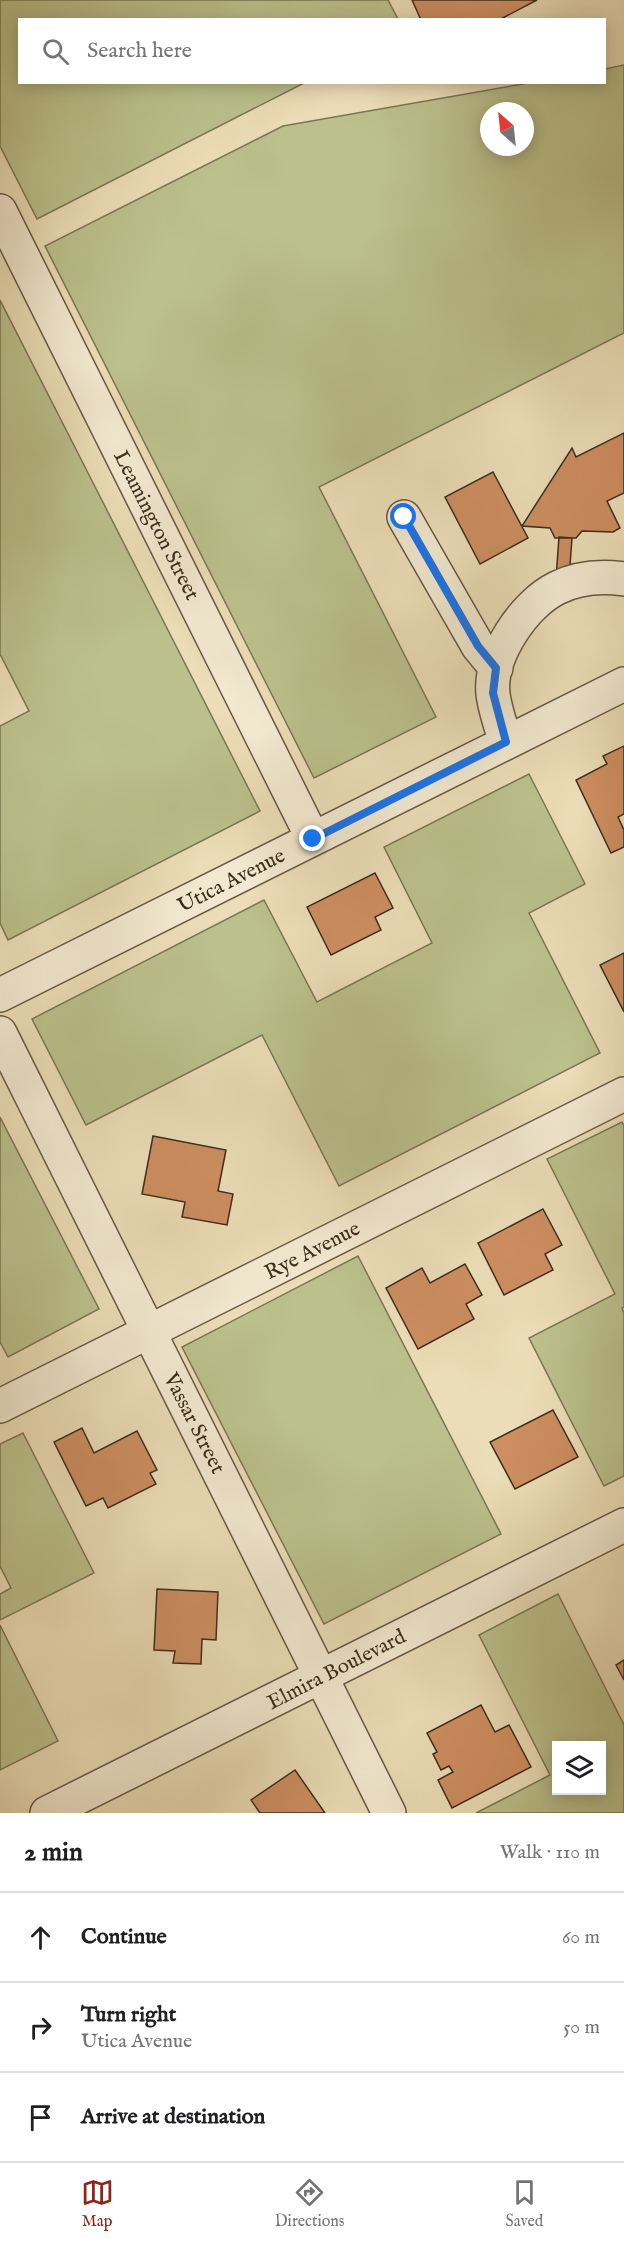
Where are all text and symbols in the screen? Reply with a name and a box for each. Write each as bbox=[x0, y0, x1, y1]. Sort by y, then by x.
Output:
search box bbox=[18, 18, 606, 84]
icon: search bbox=[39, 35, 72, 68]
text: Search here bbox=[87, 37, 192, 65]
north arrow bbox=[480, 102, 534, 156]
street label: Leamington Street bbox=[106, 446, 205, 605]
route start bbox=[390, 503, 416, 529]
route end bbox=[299, 825, 325, 851]
street label: Utica Avenue bbox=[173, 843, 290, 920]
street label: Rye Avenue bbox=[260, 1216, 365, 1287]
street label: Vassar Street bbox=[156, 1368, 231, 1479]
street label: Elmira Boulevard bbox=[263, 1623, 411, 1717]
map controls bbox=[552, 1741, 606, 1795]
button: layers bbox=[552, 1741, 606, 1795]
text: 2 min bbox=[24, 1836, 83, 1869]
text: Walk · 110 m bbox=[500, 1840, 600, 1865]
icon: ahead bbox=[24, 1921, 57, 1954]
text: Continue bbox=[81, 1923, 167, 1951]
text: 60 m bbox=[562, 1925, 600, 1950]
text: Turn right bbox=[81, 2001, 176, 2029]
icon: right bbox=[24, 2011, 57, 2044]
text: 50 m bbox=[563, 2015, 600, 2040]
text: Utica Avenue bbox=[81, 2029, 192, 2054]
icon: arrive bbox=[24, 2101, 57, 2134]
text: Arrive at destination bbox=[81, 2103, 265, 2131]
tab: Map bbox=[81, 2176, 114, 2232]
tab: Directions bbox=[275, 2176, 344, 2232]
tab: Saved bbox=[506, 2176, 543, 2232]

